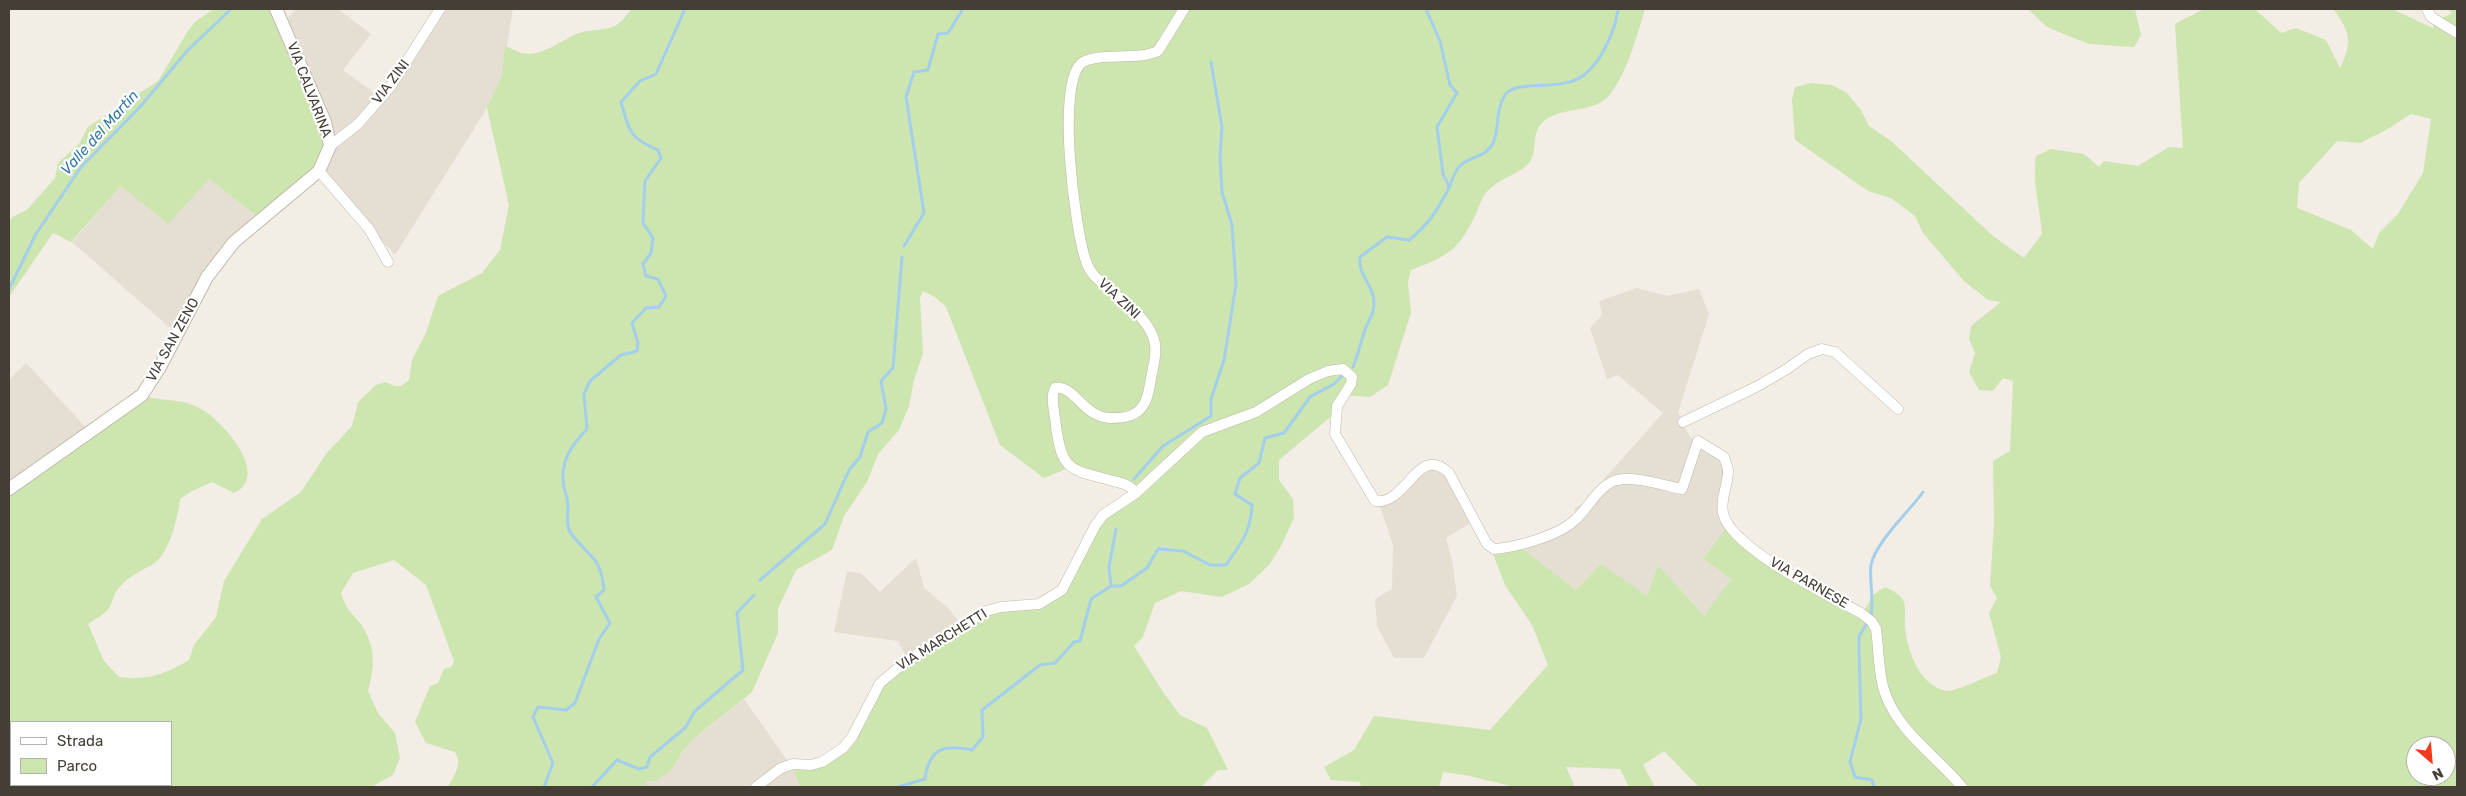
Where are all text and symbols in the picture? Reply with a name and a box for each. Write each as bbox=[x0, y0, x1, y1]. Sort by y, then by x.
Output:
street label: VIA CALVARINA bbox=[283, 40, 335, 140]
street label: VIA ZINI bbox=[369, 56, 413, 108]
water label: Valle del Martin bbox=[57, 87, 143, 179]
street label: VIA ZINI bbox=[1094, 275, 1144, 323]
street label: VIA SAN ZENO bbox=[143, 295, 203, 385]
street label: VIA PARNESE bbox=[1767, 554, 1851, 612]
street label: VIA MARCHETTI bbox=[894, 606, 990, 674]
legend bbox=[10, 721, 172, 786]
text: Strada bbox=[57, 732, 103, 750]
north arrow bbox=[2406, 736, 2456, 786]
text: Parco bbox=[57, 757, 97, 775]
text: N bbox=[2429, 764, 2446, 784]

